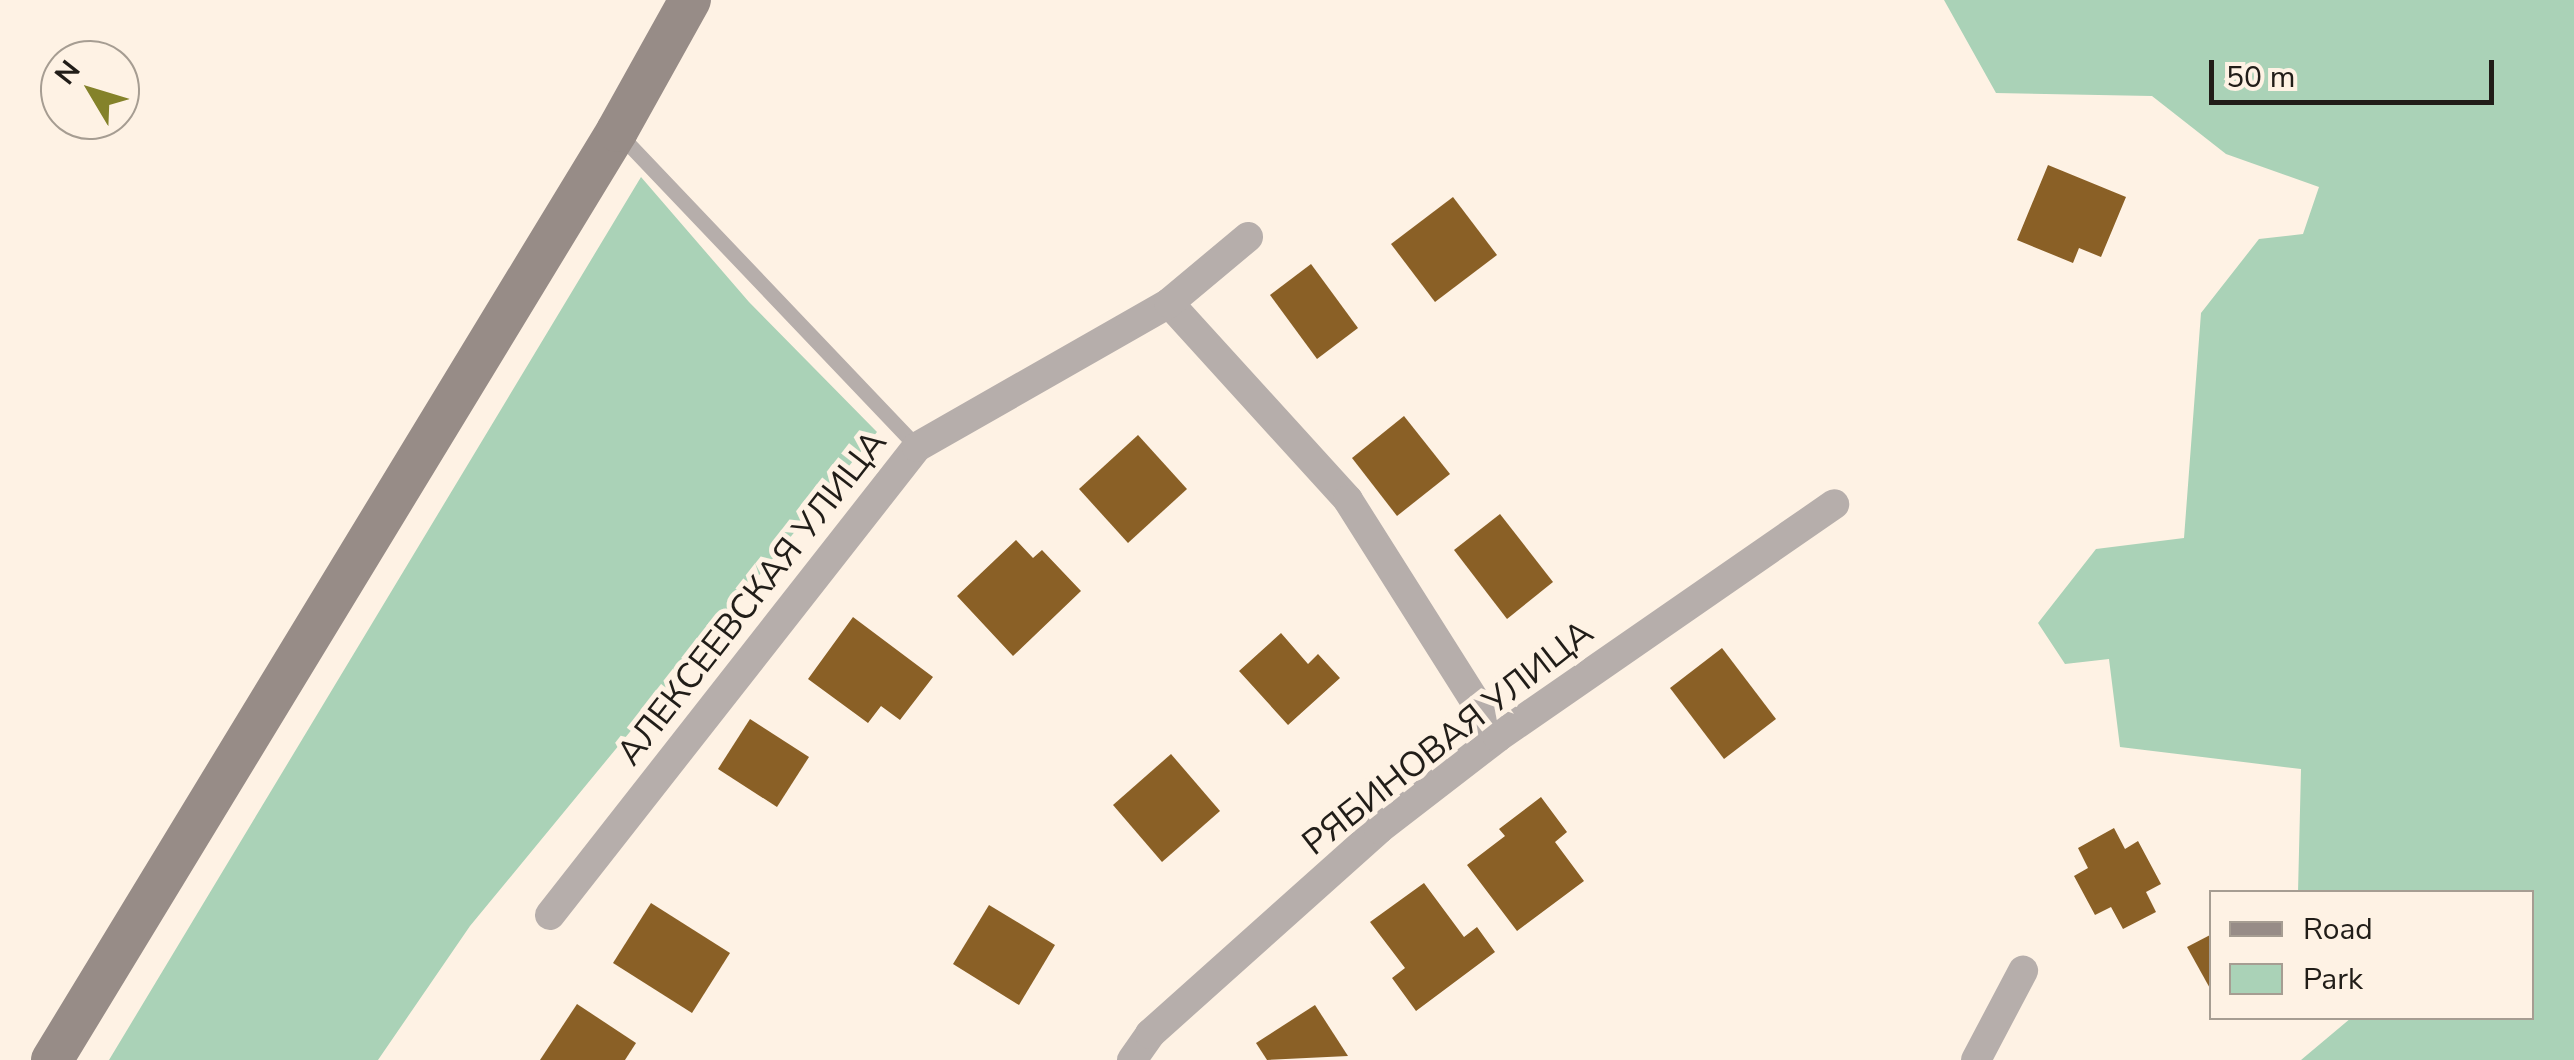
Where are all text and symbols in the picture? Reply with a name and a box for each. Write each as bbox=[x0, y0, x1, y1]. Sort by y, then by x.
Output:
north arrow bbox=[40, 40, 140, 140]
scale bar bbox=[2214, 40, 2499, 102]
text: N bbox=[47, 53, 89, 93]
text: 50 m bbox=[2226, 57, 2295, 98]
street label: АЛЕКСЕЕВСКАЯ УЛИЦА bbox=[608, 422, 896, 774]
street label: РЯБИНОВАЯ УЛИЦА bbox=[1294, 612, 1602, 864]
legend bbox=[2209, 890, 2534, 1020]
text: Road bbox=[2303, 909, 2373, 950]
text: Park bbox=[2303, 959, 2363, 1000]

